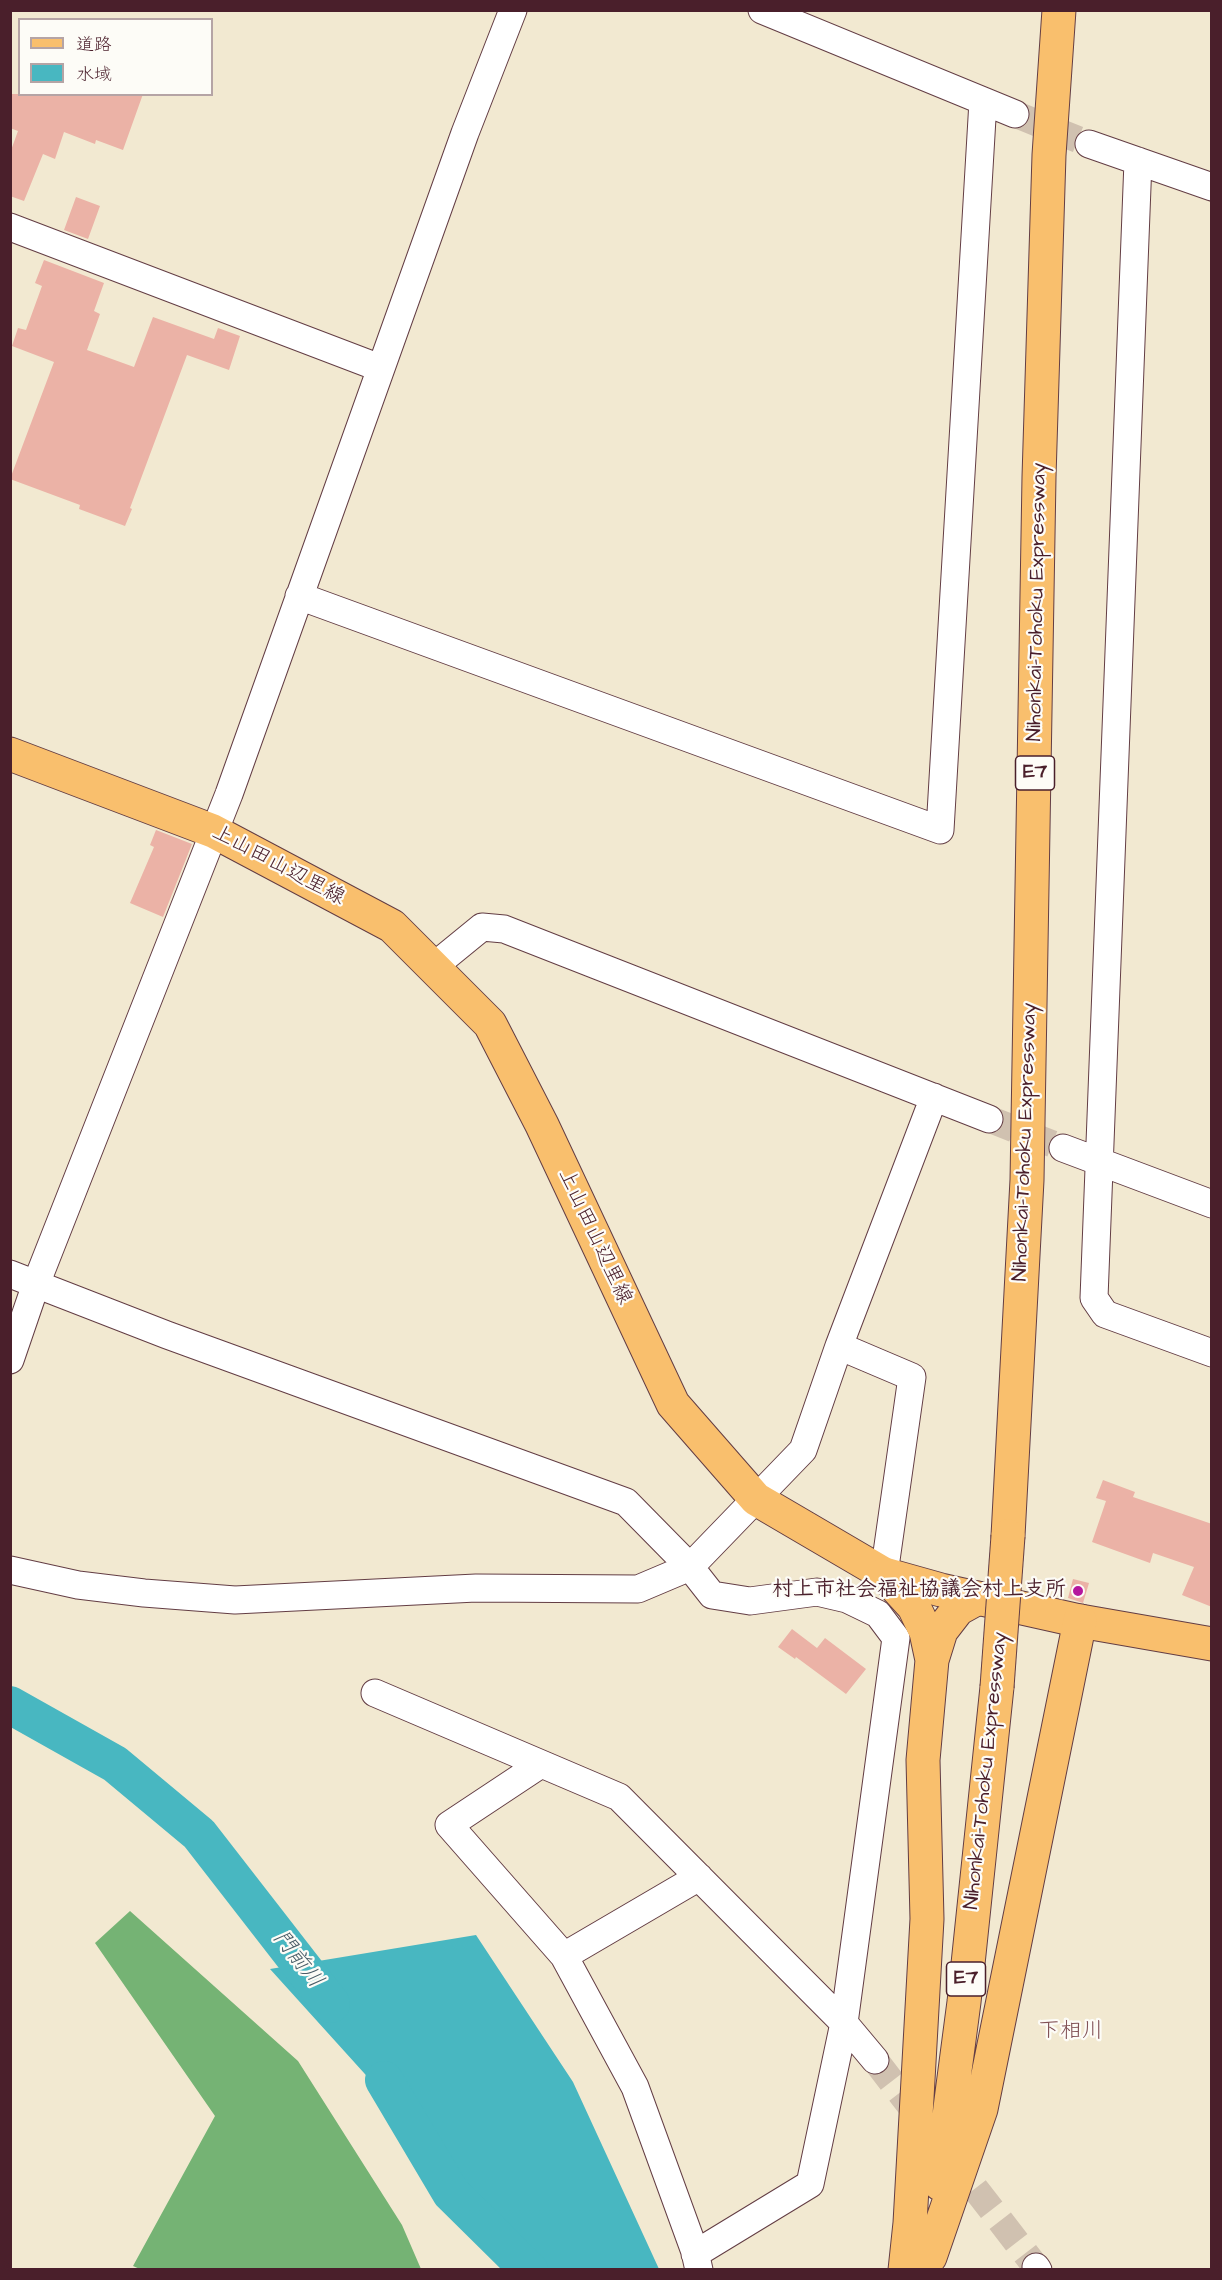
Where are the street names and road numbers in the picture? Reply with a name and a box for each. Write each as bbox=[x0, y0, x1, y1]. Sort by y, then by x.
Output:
street label: Nihonkai-Tohoku Expressway bbox=[1023, 462, 1053, 742]
road number: E7 bbox=[1016, 756, 1054, 790]
street label: 上山田山辺里線 bbox=[207, 820, 349, 912]
street label: Nihonkai-Tohoku Expressway bbox=[1009, 1002, 1043, 1282]
street label: 上山田山辺里線 bbox=[552, 1165, 636, 1309]
street label: Nihonkai-Tohoku Expressway bbox=[960, 1631, 1014, 1911]
road number: E7 bbox=[946, 1962, 986, 1996]

